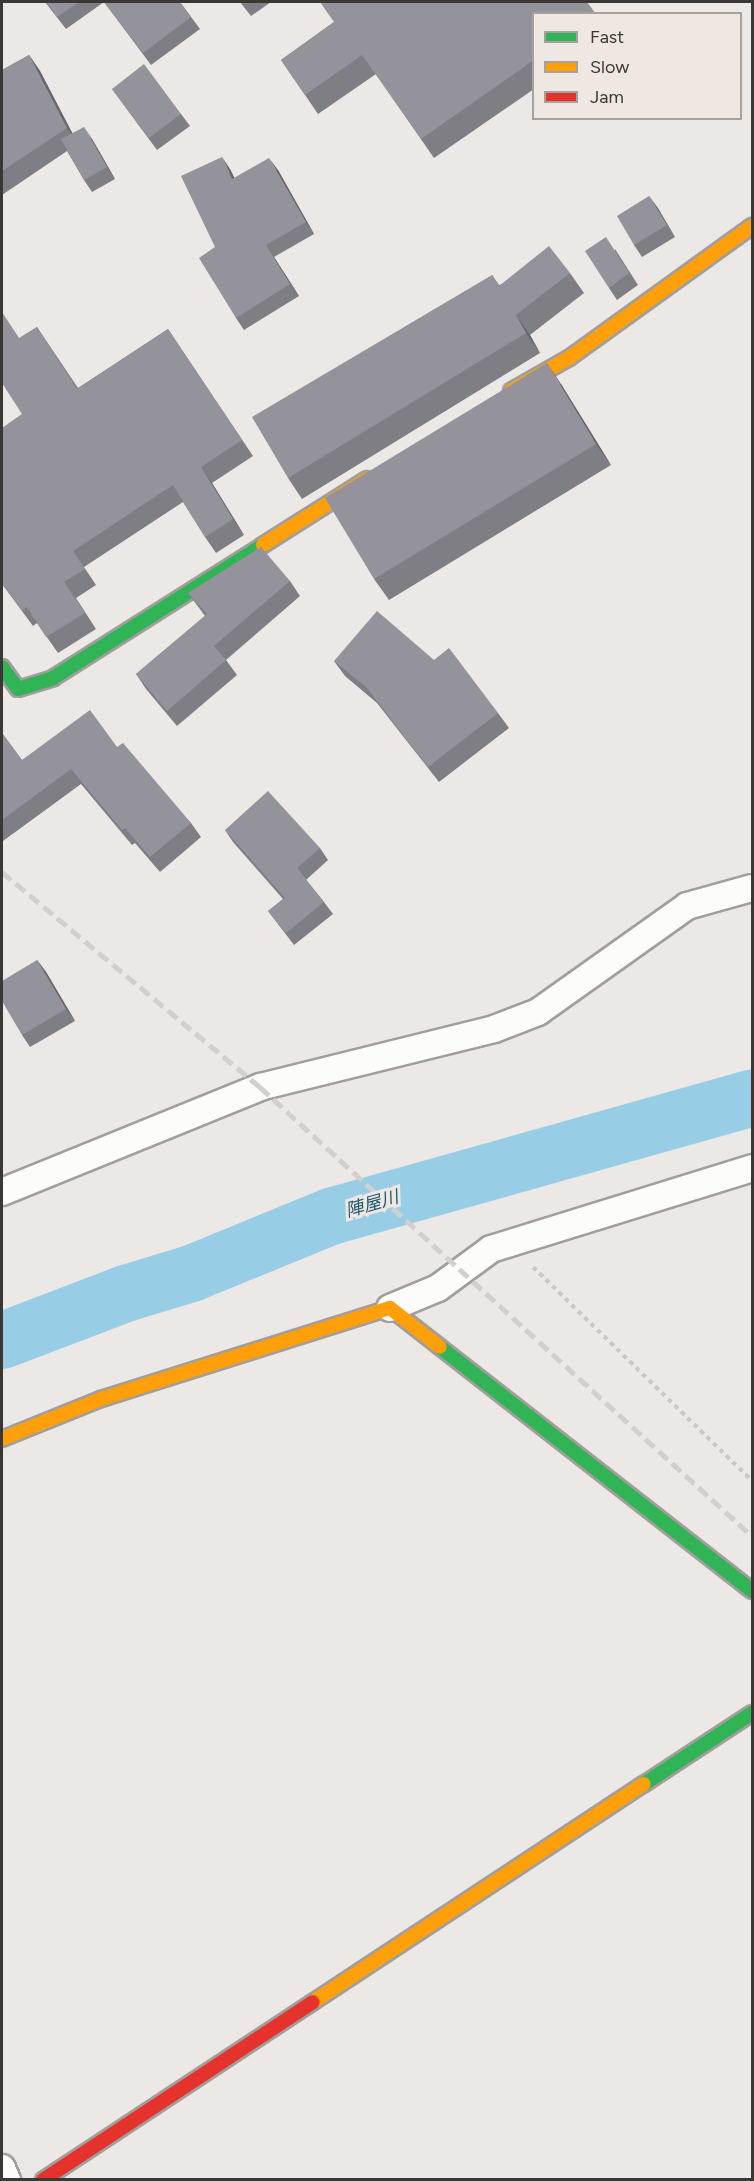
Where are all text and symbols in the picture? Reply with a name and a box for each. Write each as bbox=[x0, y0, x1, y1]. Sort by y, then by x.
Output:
legend bbox=[532, 12, 742, 120]
text: Fast bbox=[590, 26, 624, 48]
text: Slow bbox=[590, 56, 629, 78]
text: Jam bbox=[590, 86, 624, 108]
water label: 陣屋川 bbox=[343, 1186, 401, 1222]

